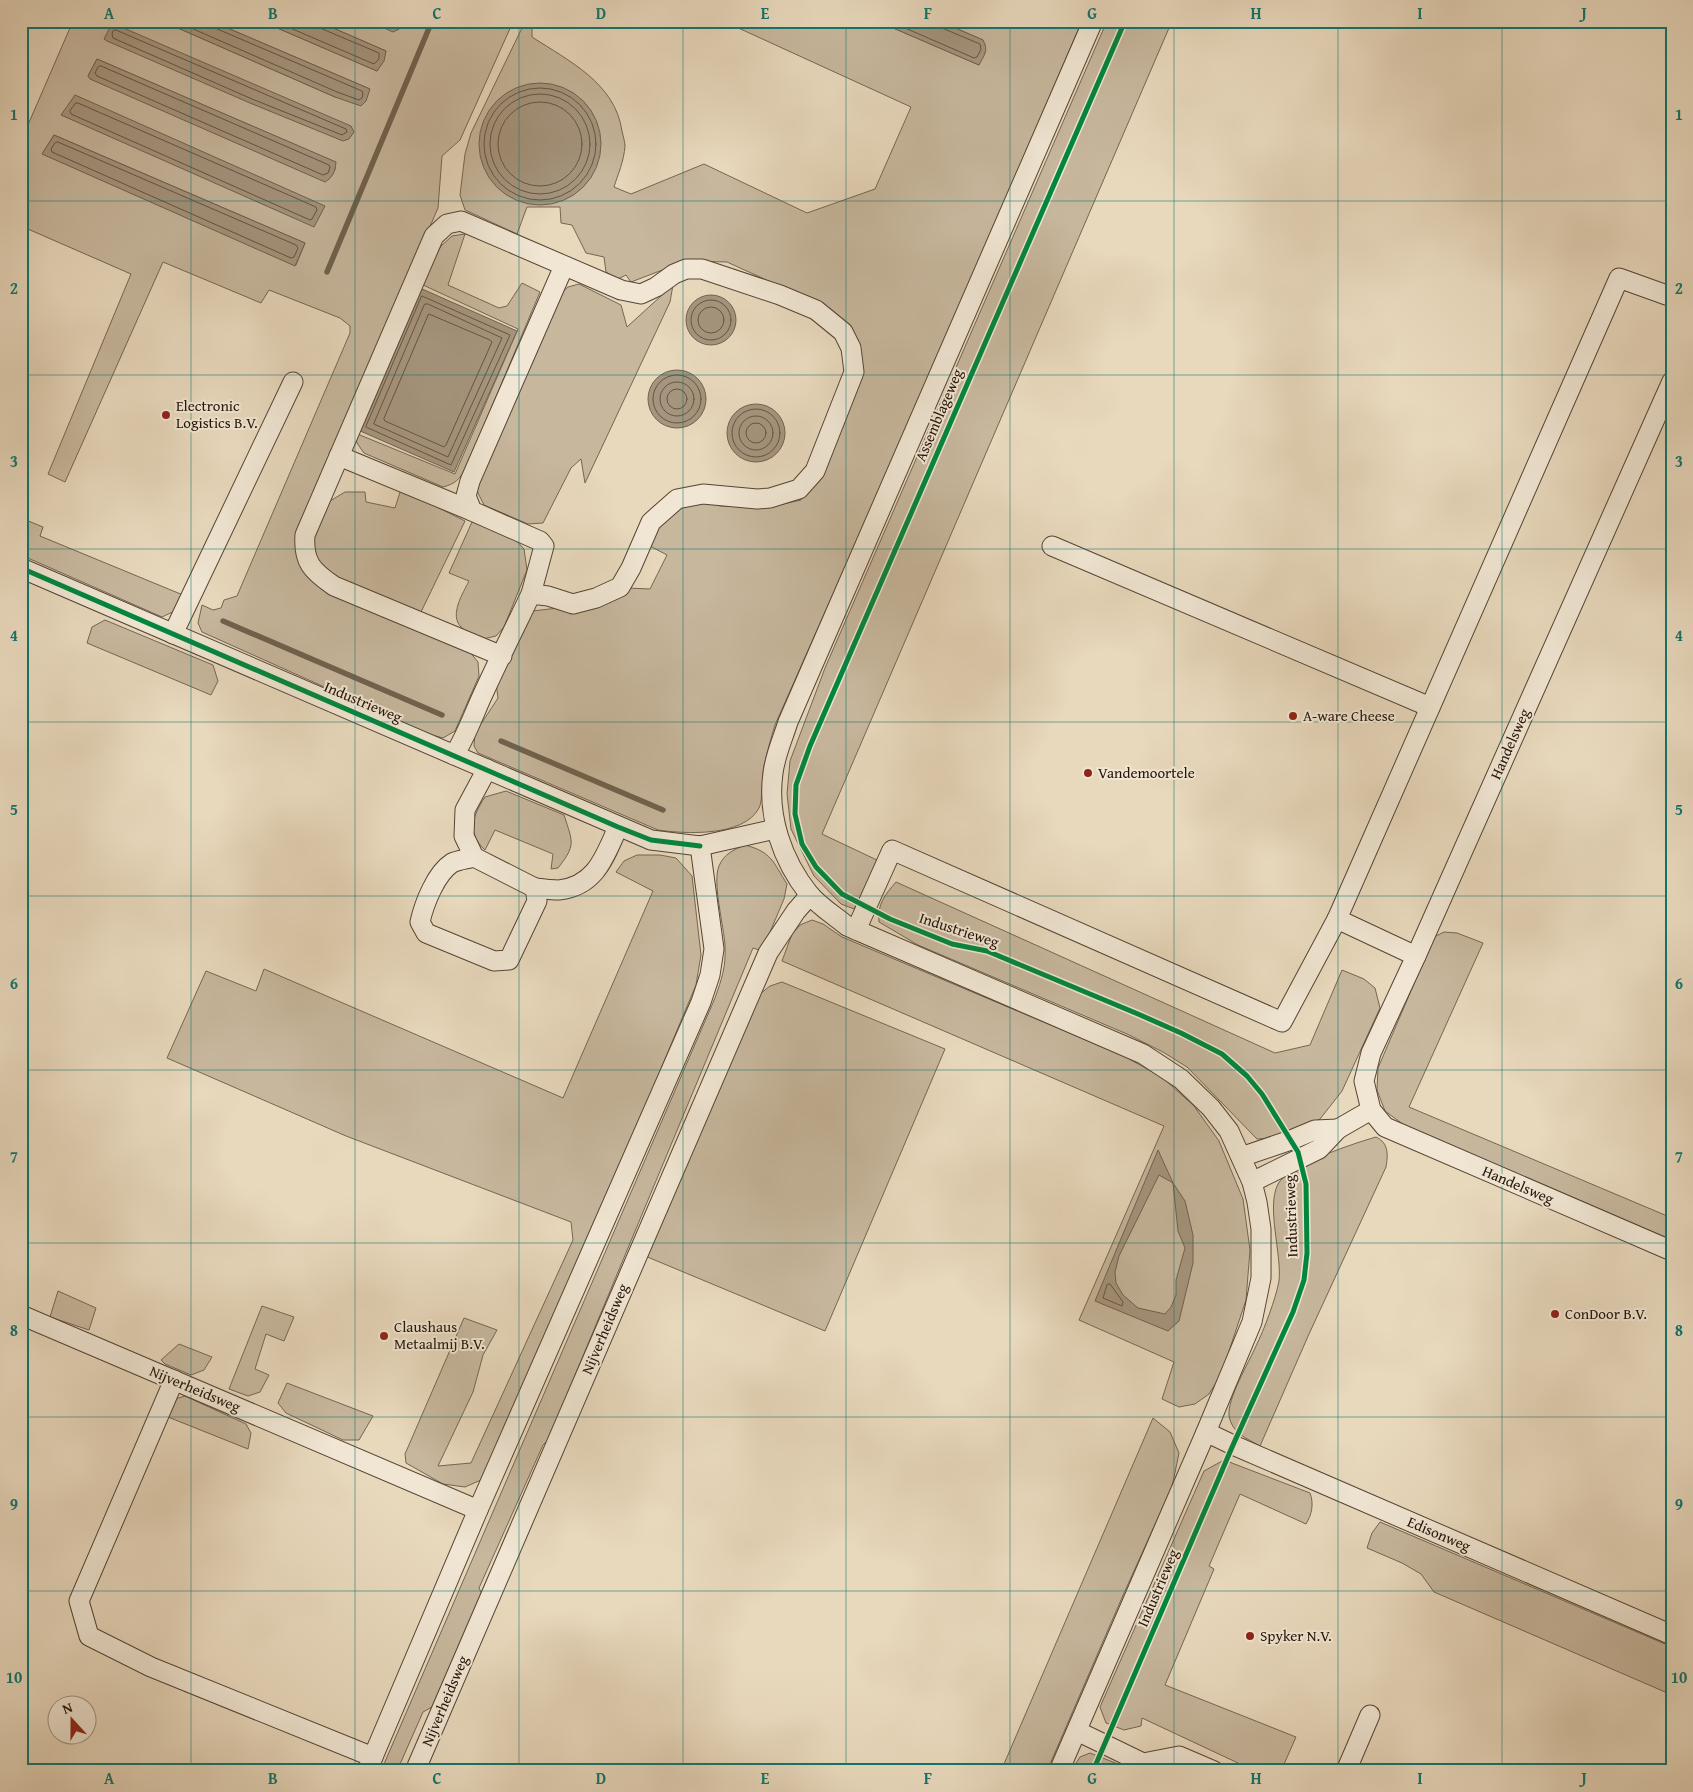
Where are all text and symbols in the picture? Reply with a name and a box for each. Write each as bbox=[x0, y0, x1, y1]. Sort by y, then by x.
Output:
text: A bbox=[104, 1, 115, 25]
text: B bbox=[268, 1, 278, 25]
text: C bbox=[432, 1, 442, 25]
text: D bbox=[596, 1, 606, 25]
text: E bbox=[761, 1, 770, 25]
text: F bbox=[924, 1, 932, 25]
text: G bbox=[1087, 1, 1097, 25]
text: H bbox=[1250, 1, 1262, 25]
text: I bbox=[1417, 1, 1423, 25]
text: J bbox=[1578, 1, 1587, 25]
text: 1 bbox=[10, 102, 18, 126]
text: 1 bbox=[1675, 102, 1683, 126]
text: 2 bbox=[10, 276, 18, 300]
text: 2 bbox=[1675, 276, 1683, 300]
street label: Assemblageweg bbox=[910, 365, 968, 464]
place label: Electronic Logistics B.V. bbox=[176, 395, 258, 433]
marker: Electronic Logistics B.V. bbox=[160, 409, 172, 421]
text: 3 bbox=[10, 449, 18, 473]
text: 3 bbox=[1675, 449, 1683, 473]
text: 4 bbox=[10, 623, 18, 647]
text: 4 bbox=[1675, 623, 1683, 647]
street label: Industrieweg bbox=[321, 676, 406, 728]
place label: A-ware Cheese bbox=[1303, 705, 1395, 726]
street label: Handelsweg bbox=[1485, 705, 1535, 783]
marker: A-ware Cheese bbox=[1287, 710, 1299, 722]
place label: Vandemoortele bbox=[1098, 762, 1195, 783]
marker: Vandemoortele bbox=[1082, 767, 1094, 779]
text: 5 bbox=[10, 797, 18, 821]
text: 5 bbox=[1675, 797, 1683, 821]
street label: Industrieweg bbox=[917, 907, 1002, 952]
text: 6 bbox=[10, 971, 18, 995]
text: 6 bbox=[1675, 971, 1683, 995]
text: 7 bbox=[10, 1144, 18, 1168]
text: 7 bbox=[1675, 1144, 1683, 1168]
street label: Handelsweg bbox=[1479, 1160, 1558, 1209]
street label: Industrieweg bbox=[1279, 1174, 1302, 1258]
street label: Nijverheidsweg bbox=[576, 1280, 633, 1377]
place label: ConDoor B.V. bbox=[1565, 1303, 1647, 1324]
marker: ConDoor B.V. bbox=[1549, 1308, 1561, 1320]
place label: Claushaus Metaalmij B.V. bbox=[394, 1316, 485, 1354]
text: 8 bbox=[10, 1318, 18, 1342]
text: 8 bbox=[1675, 1318, 1683, 1342]
marker: Claushaus Metaalmij B.V. bbox=[378, 1330, 390, 1342]
street label: Nijverheidsweg bbox=[147, 1360, 244, 1417]
text: 9 bbox=[10, 1492, 18, 1516]
text: 9 bbox=[1675, 1492, 1683, 1516]
street label: Edisonweg bbox=[1404, 1511, 1474, 1556]
street label: Industrieweg bbox=[1132, 1545, 1184, 1630]
place label: Spyker N.V. bbox=[1260, 1625, 1332, 1646]
marker: Spyker N.V. bbox=[1244, 1630, 1256, 1642]
street label: Nijverheidsweg bbox=[416, 1652, 473, 1749]
text: 10 bbox=[6, 1665, 22, 1689]
text: 10 bbox=[1671, 1665, 1687, 1689]
north arrow bbox=[48, 1694, 98, 1744]
text: N bbox=[59, 1697, 76, 1719]
text: A bbox=[104, 1766, 115, 1790]
text: B bbox=[268, 1766, 278, 1790]
text: C bbox=[432, 1766, 442, 1790]
text: D bbox=[596, 1766, 606, 1790]
text: E bbox=[761, 1766, 770, 1790]
text: F bbox=[924, 1766, 932, 1790]
text: G bbox=[1087, 1766, 1097, 1790]
text: H bbox=[1250, 1766, 1262, 1790]
text: I bbox=[1417, 1766, 1423, 1790]
text: J bbox=[1578, 1766, 1587, 1790]

